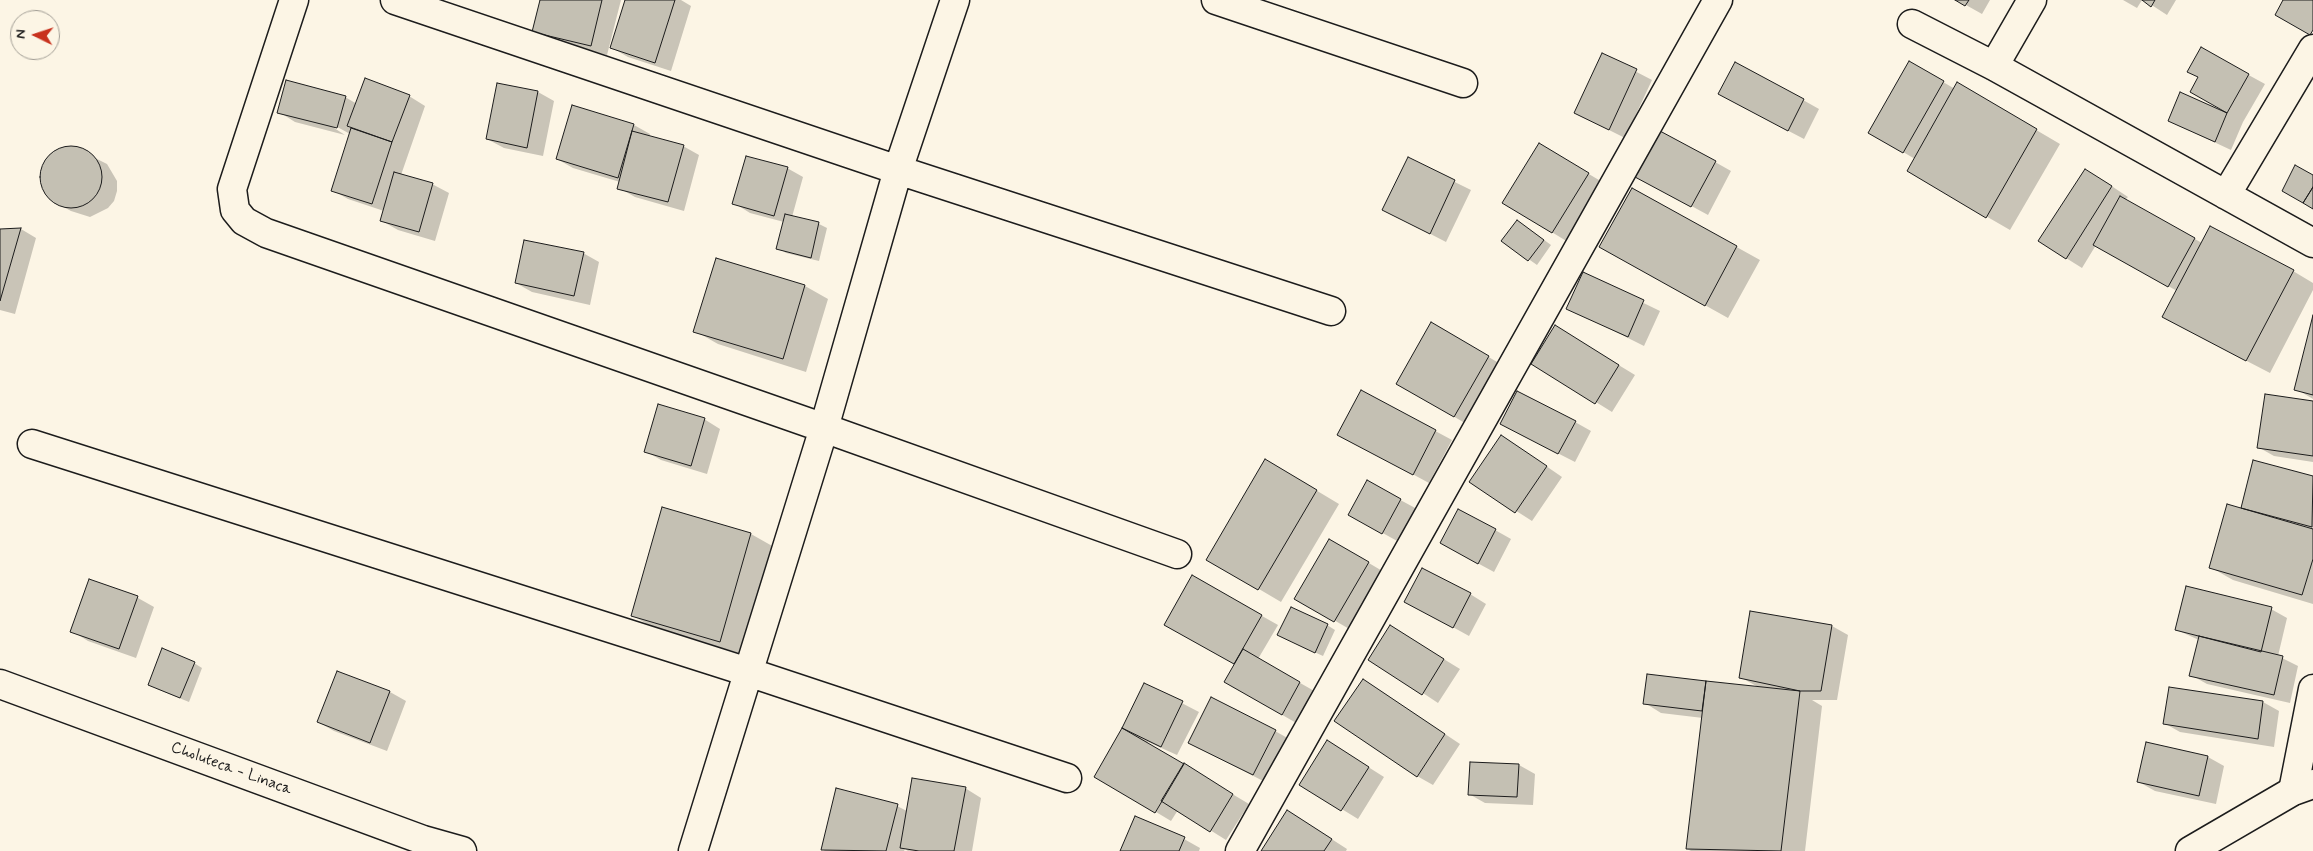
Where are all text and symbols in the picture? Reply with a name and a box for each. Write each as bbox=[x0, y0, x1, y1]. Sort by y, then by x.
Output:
north arrow bbox=[10, 10, 60, 60]
text: N bbox=[12, 29, 30, 39]
street label: Choluteca - Linaca bbox=[168, 738, 294, 800]

